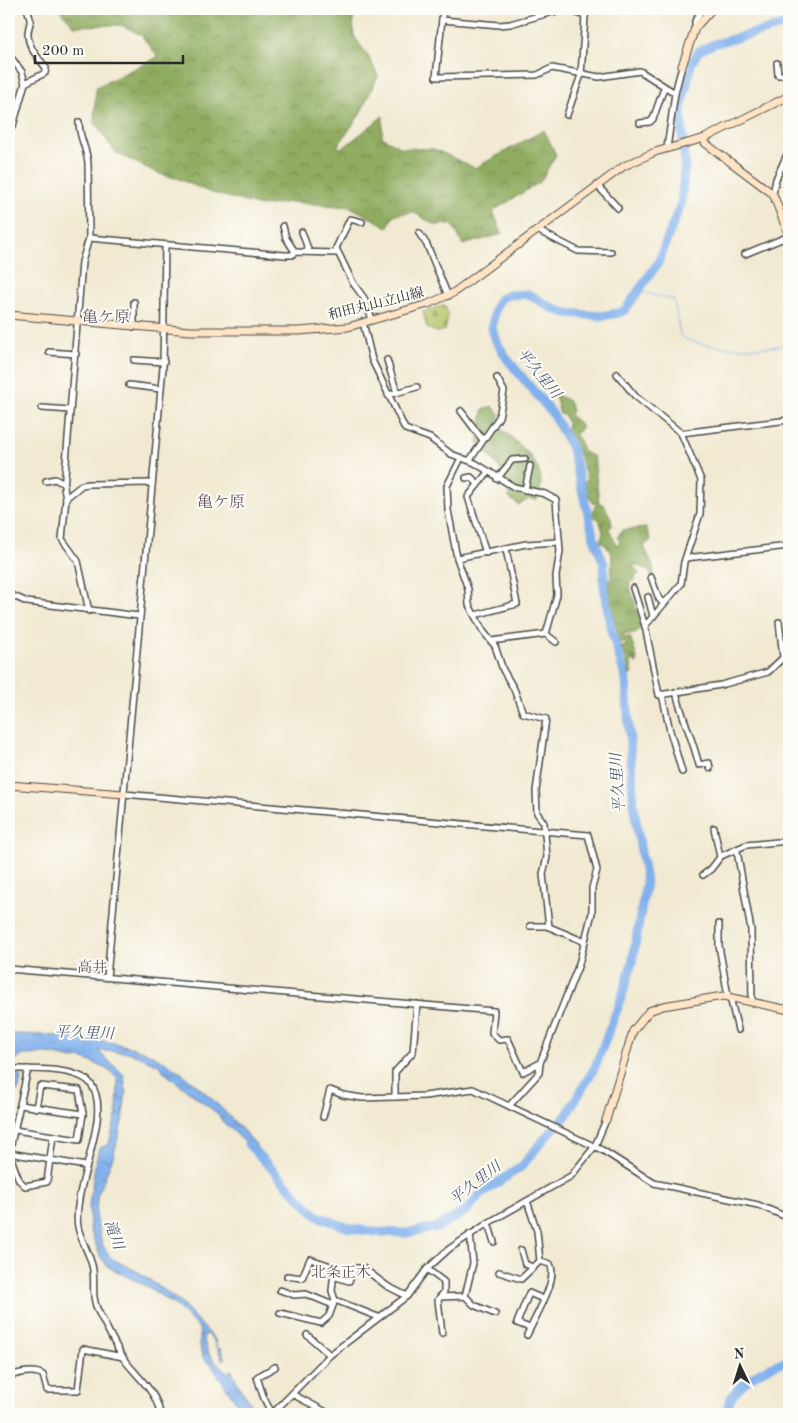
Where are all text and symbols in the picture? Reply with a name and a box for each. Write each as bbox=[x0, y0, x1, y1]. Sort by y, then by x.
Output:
scale bar bbox=[35, 32, 182, 64]
text: 200 m bbox=[42, 44, 84, 59]
street label: 和田丸山立山線 bbox=[327, 284, 425, 323]
district label: 亀ケ原 bbox=[82, 308, 130, 326]
water label: 平久里川 bbox=[513, 345, 566, 404]
district label: 亀ケ原 bbox=[197, 493, 245, 511]
water label: 平久里川 bbox=[607, 751, 629, 814]
district label: 高井 bbox=[77, 959, 107, 976]
water label: 平久里川 bbox=[54, 1023, 116, 1043]
water label: 平久里川 bbox=[447, 1157, 506, 1208]
water label: 滝川 bbox=[101, 1218, 128, 1254]
district label: 北条正木 bbox=[311, 1264, 371, 1281]
north arrow bbox=[716, 1340, 766, 1390]
text: N bbox=[733, 1347, 745, 1361]

